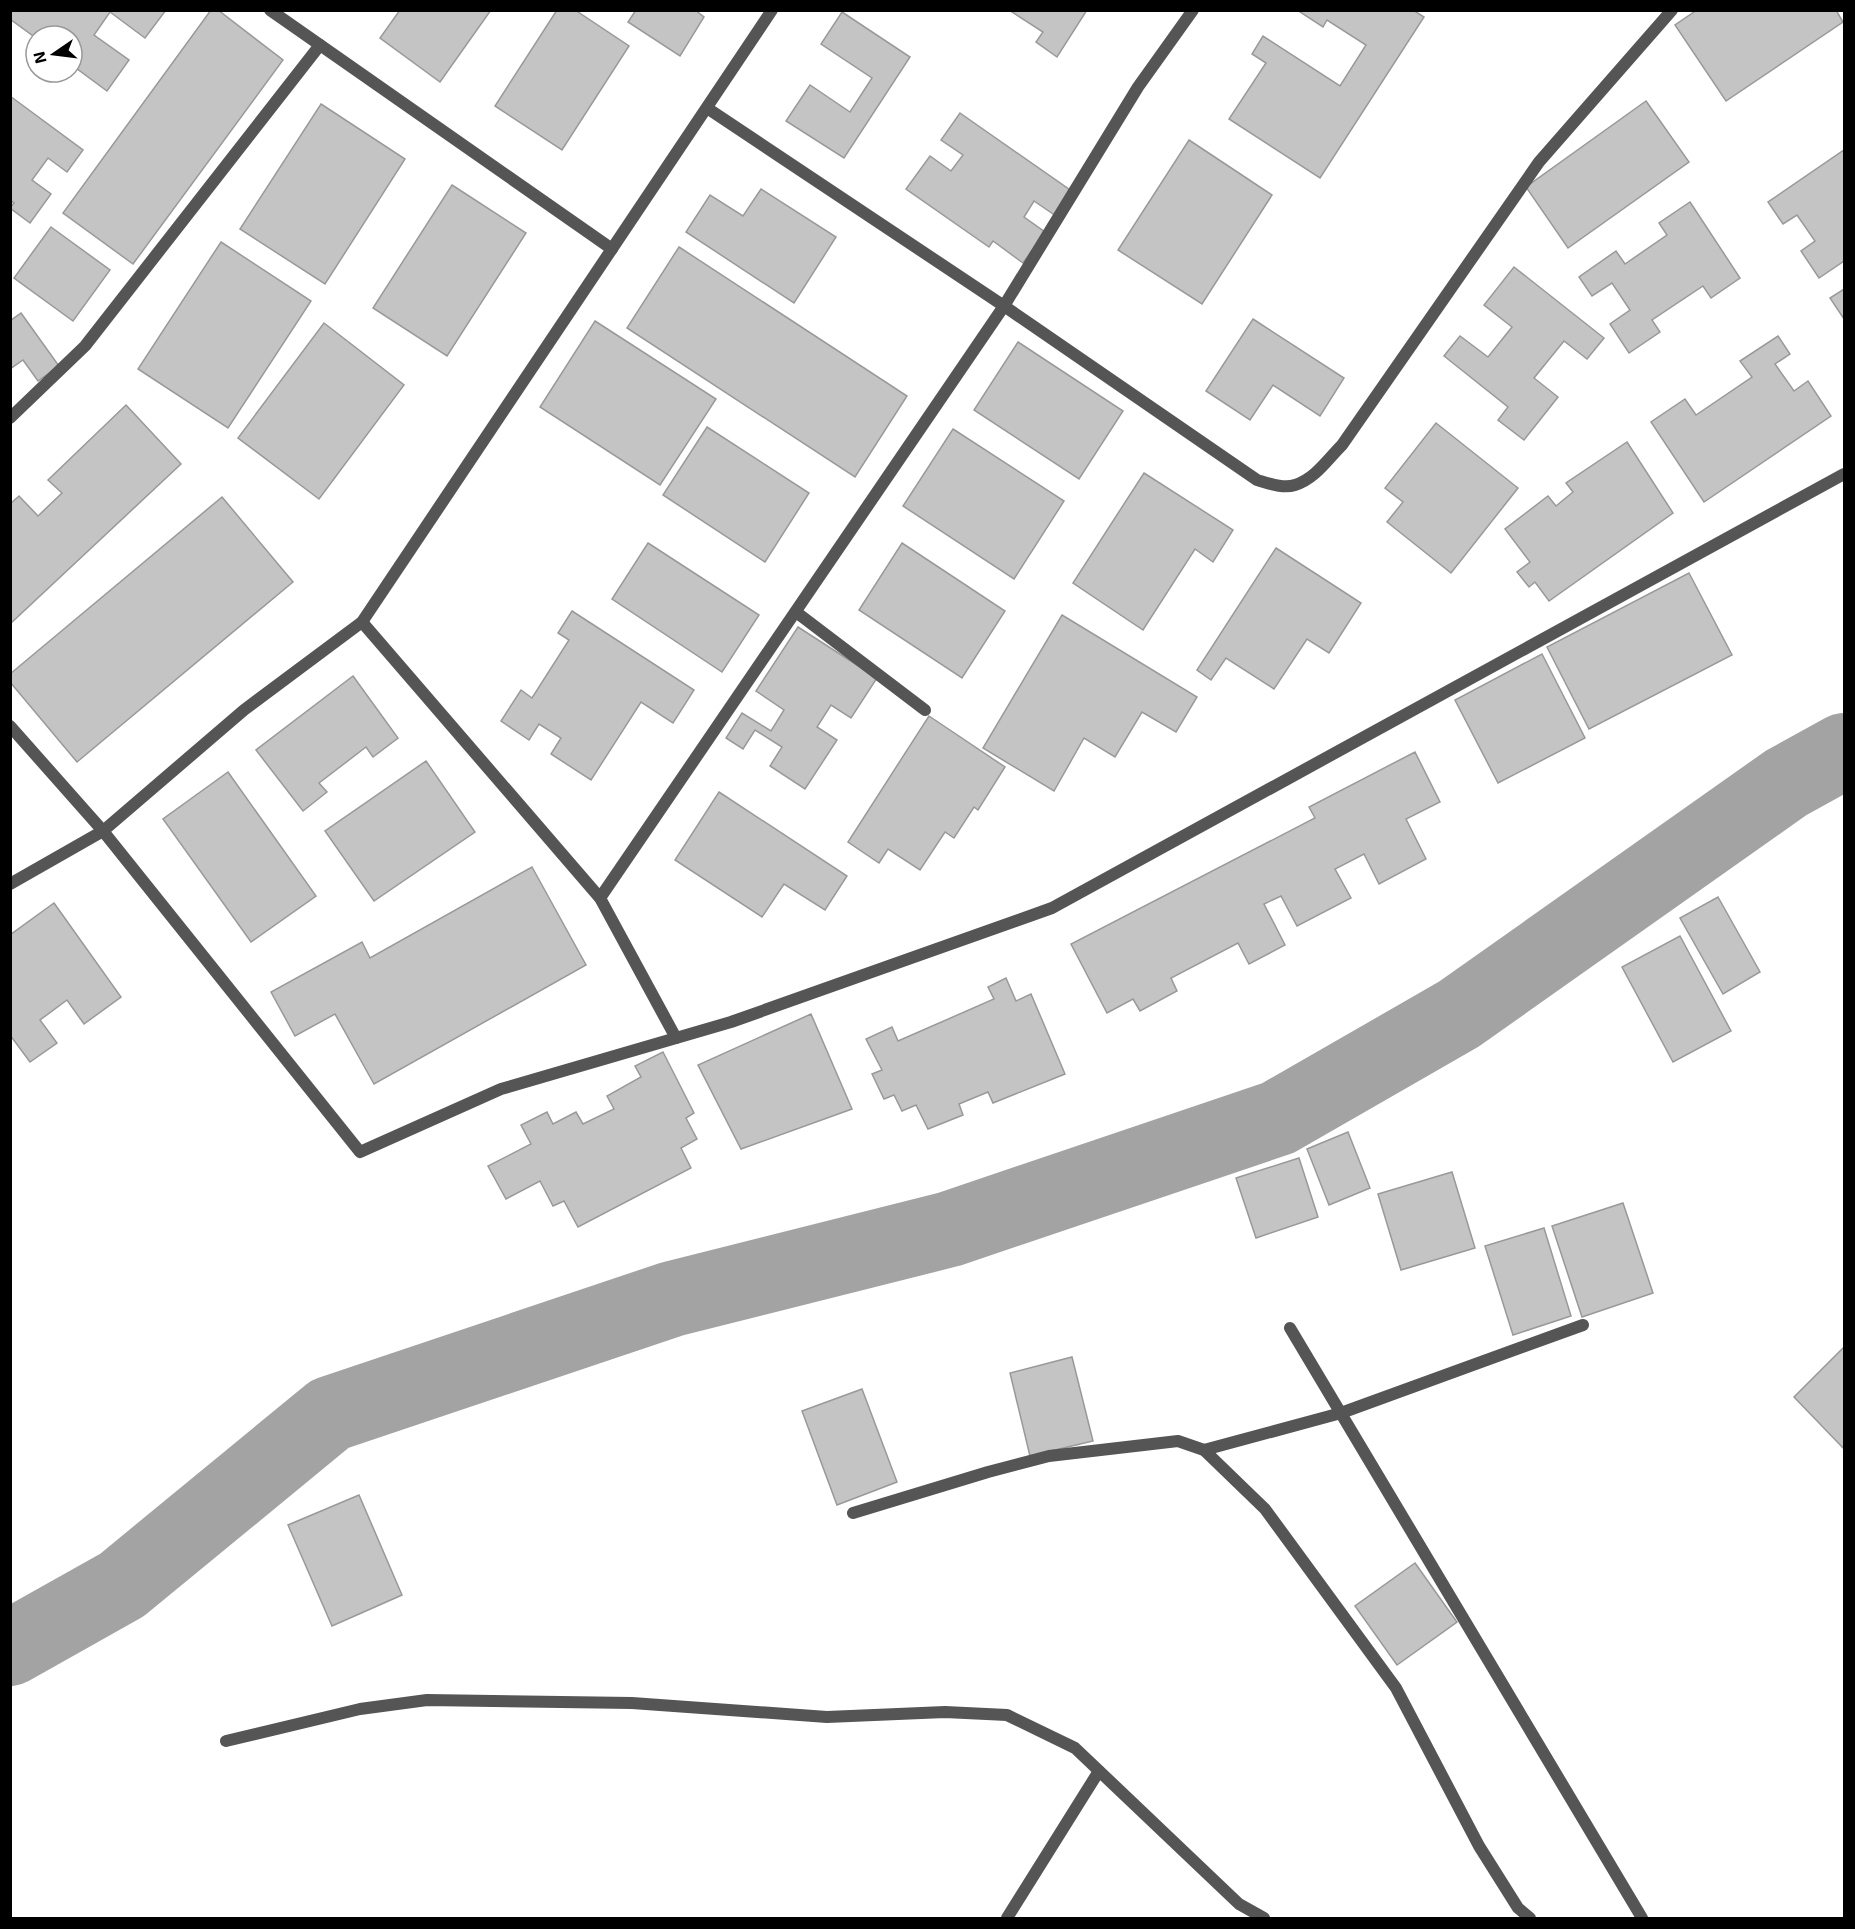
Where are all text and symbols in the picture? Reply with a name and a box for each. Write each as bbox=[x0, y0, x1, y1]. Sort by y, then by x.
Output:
north arrow bbox=[24, 24, 84, 84]
text: N bbox=[28, 50, 50, 66]

